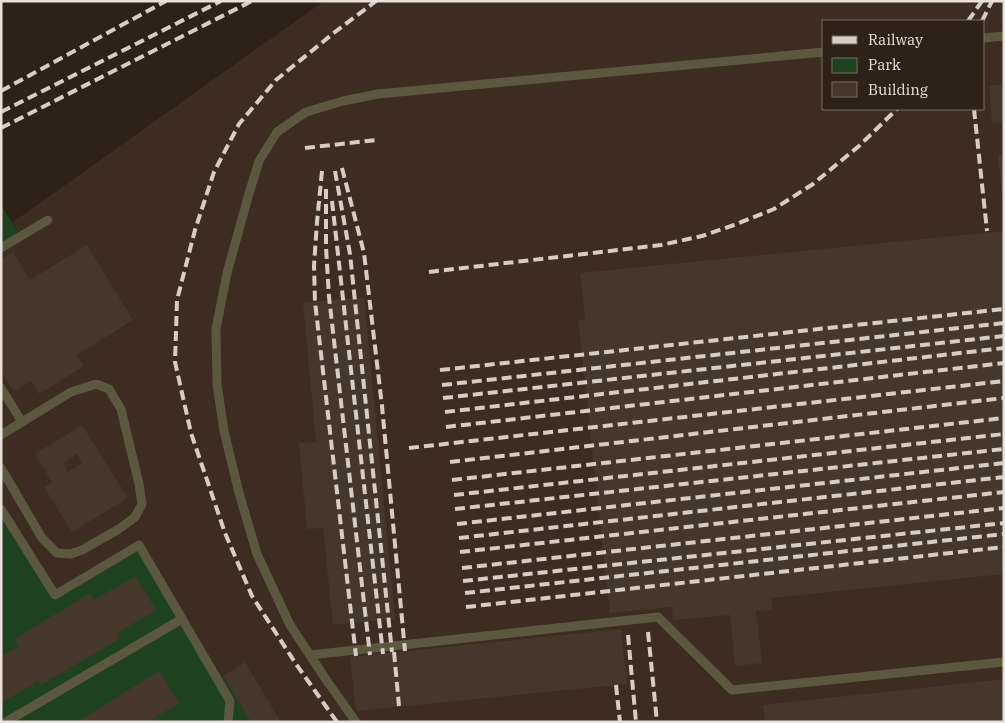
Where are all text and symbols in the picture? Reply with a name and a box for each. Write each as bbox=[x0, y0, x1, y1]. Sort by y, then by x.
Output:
legend bbox=[822, 20, 985, 110]
text: Railway bbox=[868, 30, 923, 49]
text: Park bbox=[868, 55, 901, 74]
text: Building bbox=[868, 80, 928, 99]

